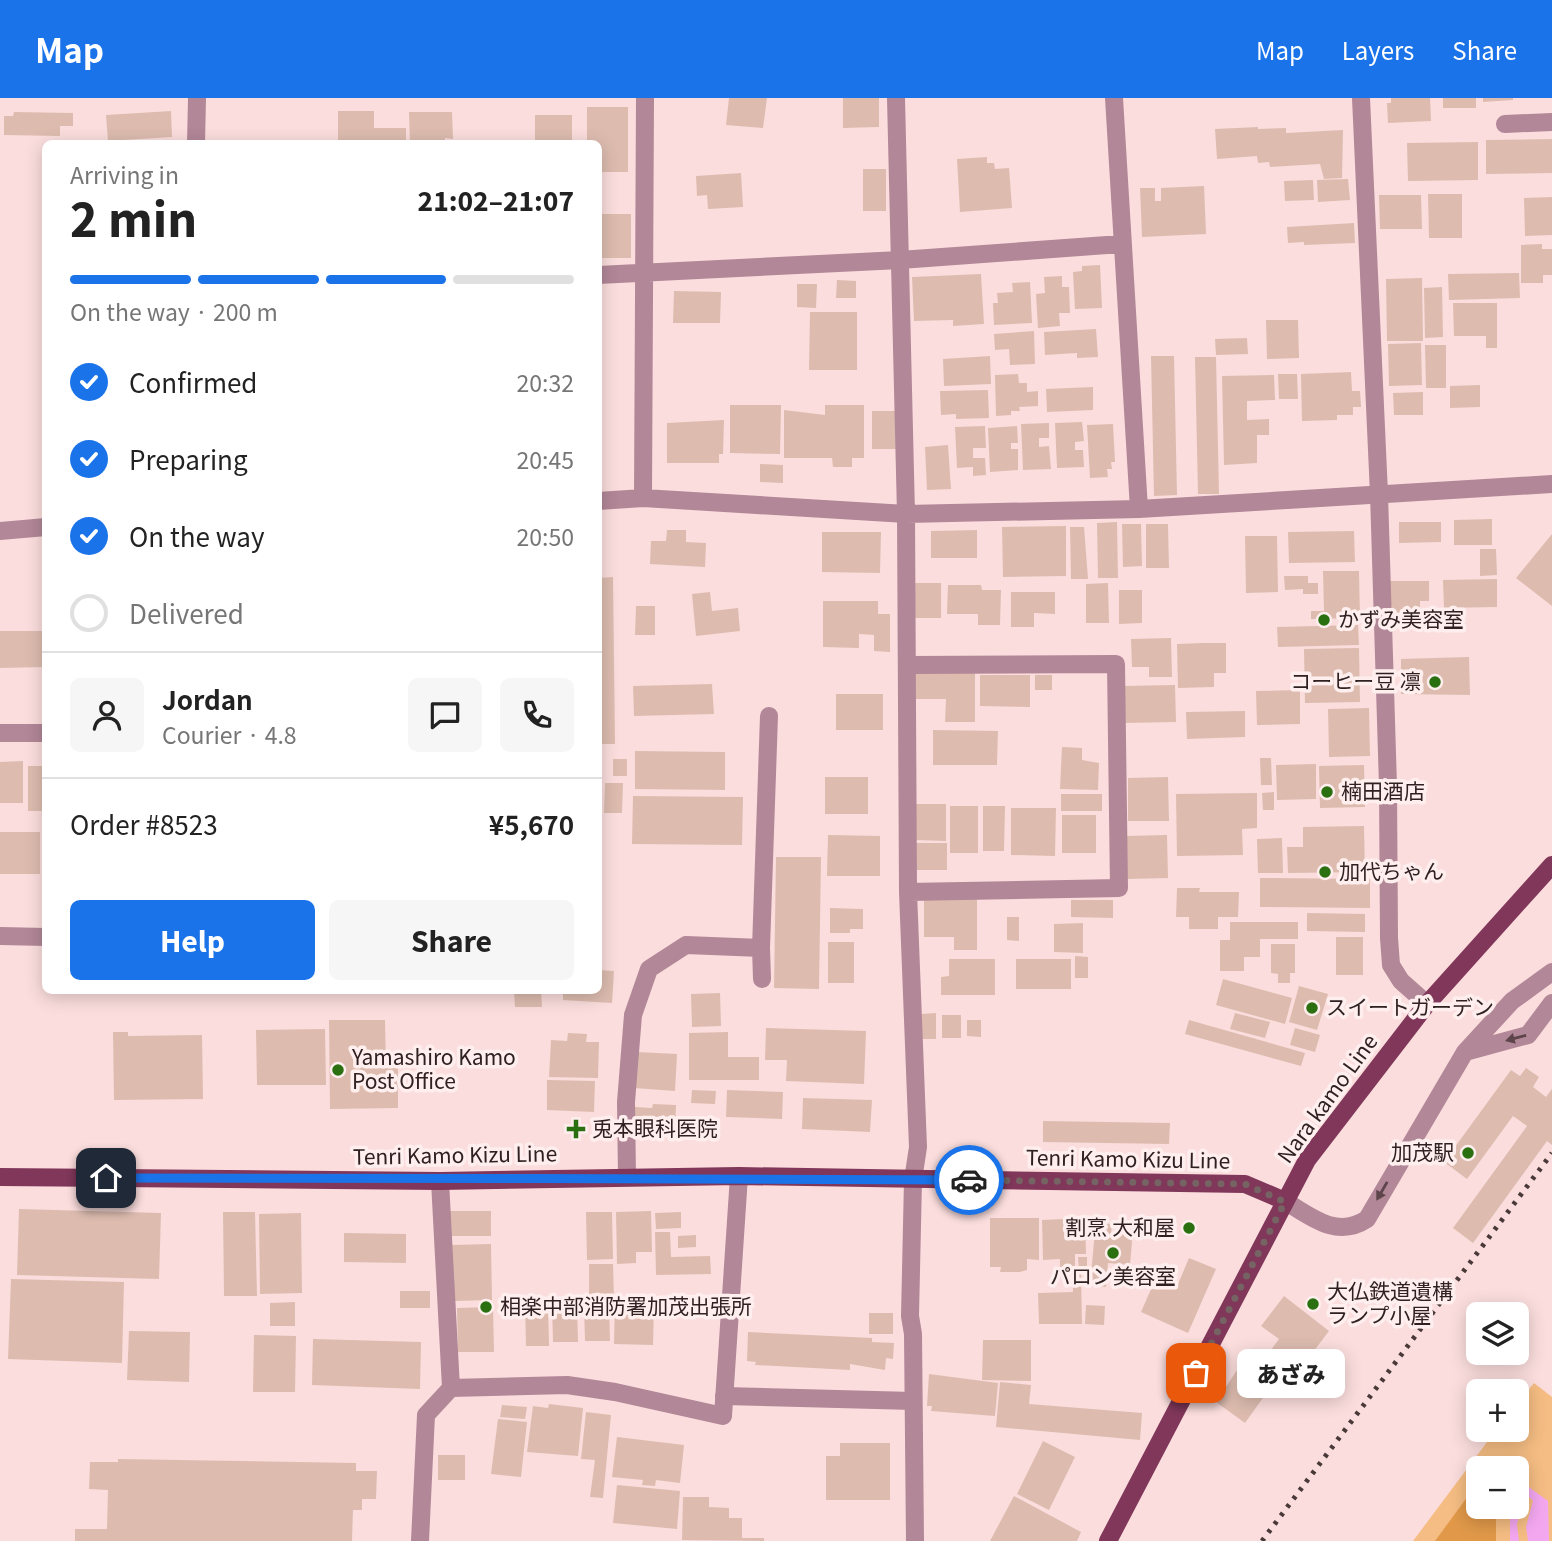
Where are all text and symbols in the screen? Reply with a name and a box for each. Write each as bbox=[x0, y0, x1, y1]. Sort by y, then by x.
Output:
text: Map bbox=[35, 25, 104, 73]
text: Map bbox=[1256, 32, 1304, 67]
text: Layers bbox=[1342, 32, 1414, 67]
text: Share bbox=[1452, 32, 1517, 67]
text: Arriving in bbox=[70, 157, 179, 191]
text: 21:02–21:07 bbox=[418, 181, 574, 218]
text: 2 min bbox=[70, 184, 197, 250]
text: On the way · 200 m bbox=[70, 294, 278, 328]
icon: check bbox=[70, 363, 108, 401]
text: Confirmed bbox=[129, 363, 258, 400]
text: 20:32 bbox=[517, 365, 574, 399]
icon: check bbox=[70, 440, 108, 478]
text: Preparing bbox=[129, 440, 248, 477]
text: 20:45 bbox=[517, 442, 574, 476]
icon: check bbox=[70, 517, 108, 555]
text: On the way bbox=[129, 517, 264, 554]
text: 20:50 bbox=[517, 519, 574, 553]
text: Delivered bbox=[129, 594, 244, 631]
place label: かずみ美容室 bbox=[1338, 603, 1464, 633]
marker: かずみ美容室 bbox=[1316, 612, 1332, 628]
place label: コーヒー豆 凛 bbox=[1290, 665, 1421, 695]
marker: コーヒー豆 凛 bbox=[1427, 674, 1443, 690]
button: person bbox=[70, 678, 144, 752]
button: chat bbox=[408, 678, 482, 752]
button: phone bbox=[500, 678, 574, 752]
text: Jordan bbox=[162, 680, 253, 717]
text: Courier · 4.8 bbox=[162, 717, 297, 751]
place label: 楠田酒店 bbox=[1341, 775, 1425, 805]
marker: 楠田酒店 bbox=[1319, 784, 1335, 800]
text: Order #8523 bbox=[70, 805, 218, 842]
text: ¥5,670 bbox=[489, 805, 574, 842]
place label: 加代ちゃん bbox=[1339, 855, 1444, 885]
marker: 加代ちゃん bbox=[1317, 864, 1333, 880]
button: Help bbox=[70, 900, 315, 980]
button: Share bbox=[329, 900, 574, 980]
place label: スイートガーデン bbox=[1326, 991, 1494, 1021]
marker: スイートガーデン bbox=[1304, 1000, 1320, 1016]
street label: Nara kamo Line bbox=[1269, 1027, 1383, 1168]
one-way arrow bbox=[1505, 1034, 1526, 1044]
place label: Yamashiro Kamo Post Office bbox=[351, 1041, 516, 1095]
marker: Yamashiro Kamo Post Office bbox=[330, 1062, 346, 1078]
place label: 兎本眼科医院 bbox=[592, 1112, 718, 1142]
marker: 兎本眼科医院 bbox=[566, 1119, 586, 1139]
place label: 加茂駅 bbox=[1391, 1136, 1454, 1166]
street label: Tenri Kamo Kizu Line bbox=[353, 1137, 557, 1171]
street label: Tenri Kamo Kizu Line bbox=[1026, 1141, 1230, 1175]
courier bbox=[934, 1145, 1004, 1215]
marker: 加茂駅 bbox=[1460, 1145, 1476, 1161]
pin bbox=[76, 1148, 136, 1208]
icon: home bbox=[87, 1159, 125, 1197]
icon: car bbox=[950, 1161, 988, 1199]
one-way arrow bbox=[1376, 1182, 1389, 1201]
place label: 割烹 大和屋 bbox=[1065, 1211, 1175, 1241]
marker: 割烹 大和屋 bbox=[1181, 1220, 1197, 1236]
marker: パロン美容室 bbox=[1105, 1245, 1121, 1261]
place label: パロン美容室 bbox=[1050, 1260, 1176, 1290]
place label: 大仏鉄道遺構 ランプ小屋 bbox=[1327, 1275, 1453, 1329]
place label: 相楽中部消防署加茂出張所 bbox=[500, 1290, 752, 1320]
marker: 大仏鉄道遺構 ランプ小屋 bbox=[1305, 1296, 1321, 1312]
marker: 相楽中部消防署加茂出張所 bbox=[478, 1299, 494, 1315]
map controls bbox=[1466, 1302, 1529, 1519]
button: layers bbox=[1466, 1302, 1529, 1365]
pin bbox=[1166, 1343, 1226, 1403]
callout: あざみ bbox=[1238, 1348, 1346, 1398]
icon: bag bbox=[1177, 1354, 1215, 1392]
text: あざみ bbox=[1257, 1356, 1326, 1390]
button: + bbox=[1466, 1379, 1529, 1442]
button: − bbox=[1466, 1456, 1529, 1519]

